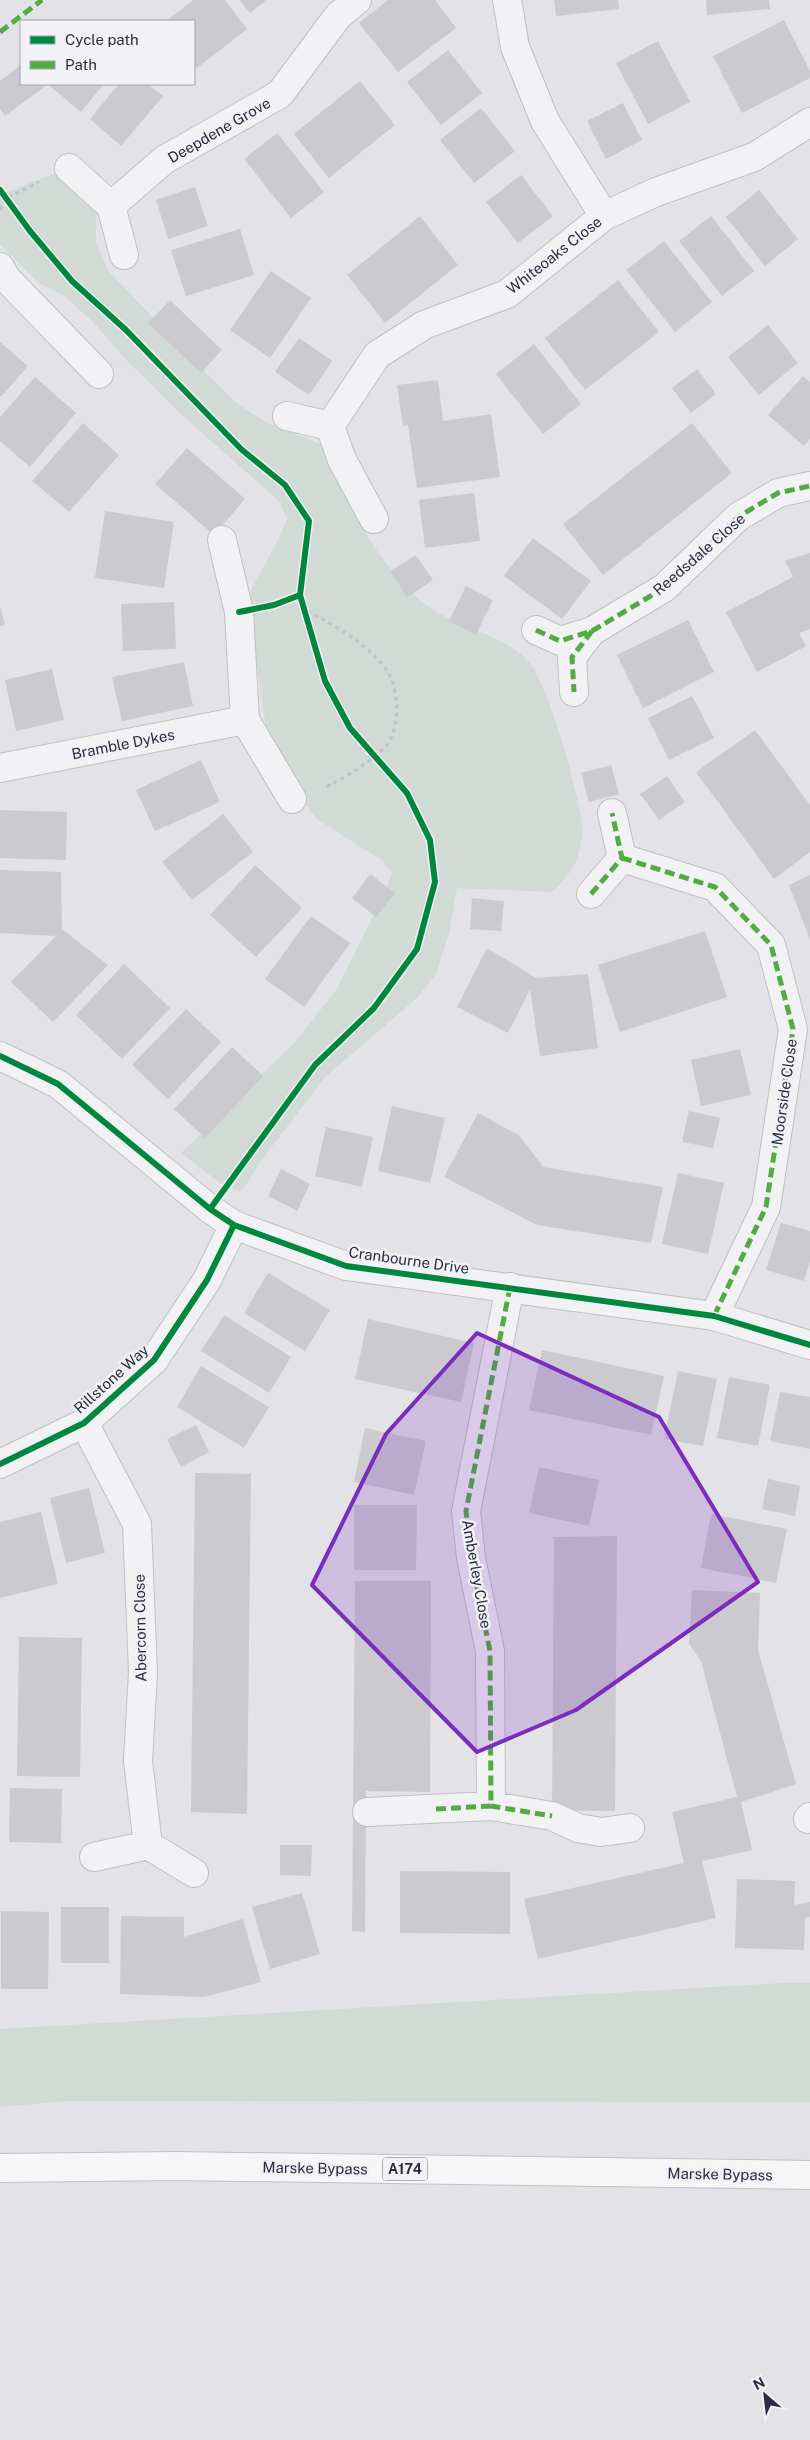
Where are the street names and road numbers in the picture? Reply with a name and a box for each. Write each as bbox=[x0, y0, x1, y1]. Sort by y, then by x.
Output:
street label: Deepdene Grove bbox=[165, 94, 273, 166]
street label: Whiteoaks Close bbox=[503, 213, 605, 297]
street label: Reedsdale Close bbox=[650, 510, 748, 598]
street label: Bramble Dykes bbox=[70, 726, 176, 762]
street label: Moorside Close bbox=[768, 1038, 800, 1146]
street label: Cranbourne Drive bbox=[348, 1243, 470, 1277]
street label: Rillstone Way bbox=[70, 1341, 152, 1417]
street label: Amberley Close bbox=[459, 1518, 495, 1630]
street label: Abercorn Close bbox=[131, 1574, 149, 1682]
road number: A174 bbox=[382, 2158, 428, 2180]
street label: Marske Bypass bbox=[262, 2159, 368, 2177]
street label: Marske Bypass bbox=[667, 2165, 773, 2183]

